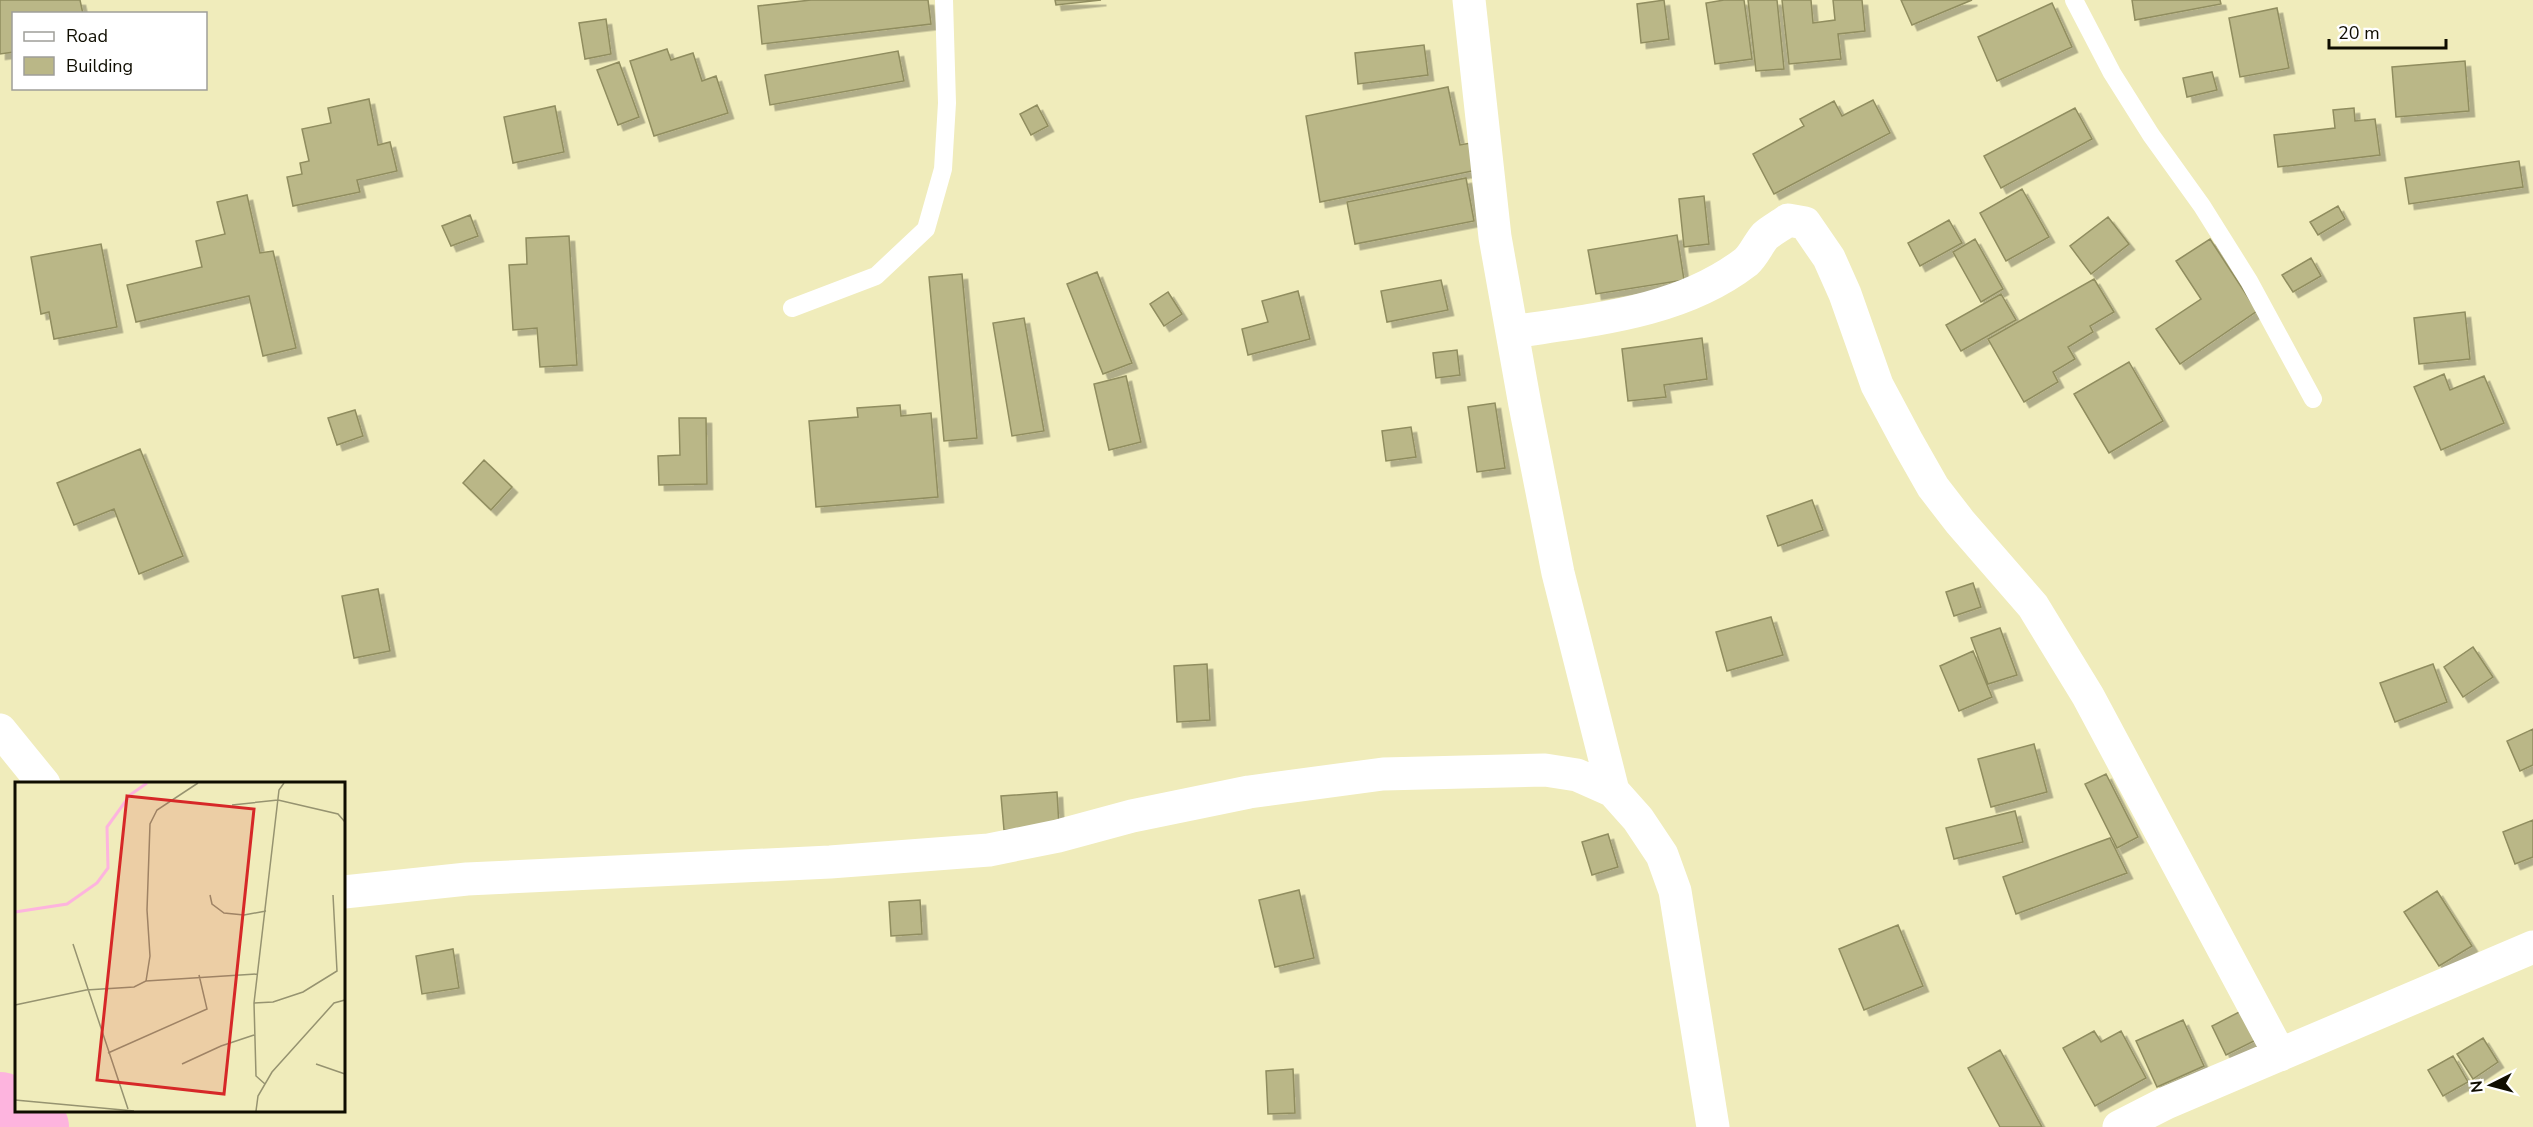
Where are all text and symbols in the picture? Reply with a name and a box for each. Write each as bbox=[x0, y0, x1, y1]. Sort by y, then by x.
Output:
legend bbox=[12, 12, 207, 90]
scale bar bbox=[2329, 12, 2446, 50]
text: 20 m bbox=[2338, 21, 2380, 45]
text: Road bbox=[66, 24, 108, 48]
text: Building bbox=[66, 54, 133, 78]
inset map bbox=[15, 782, 345, 1112]
north arrow bbox=[2461, 1055, 2521, 1115]
text: N bbox=[2466, 1079, 2489, 1094]

